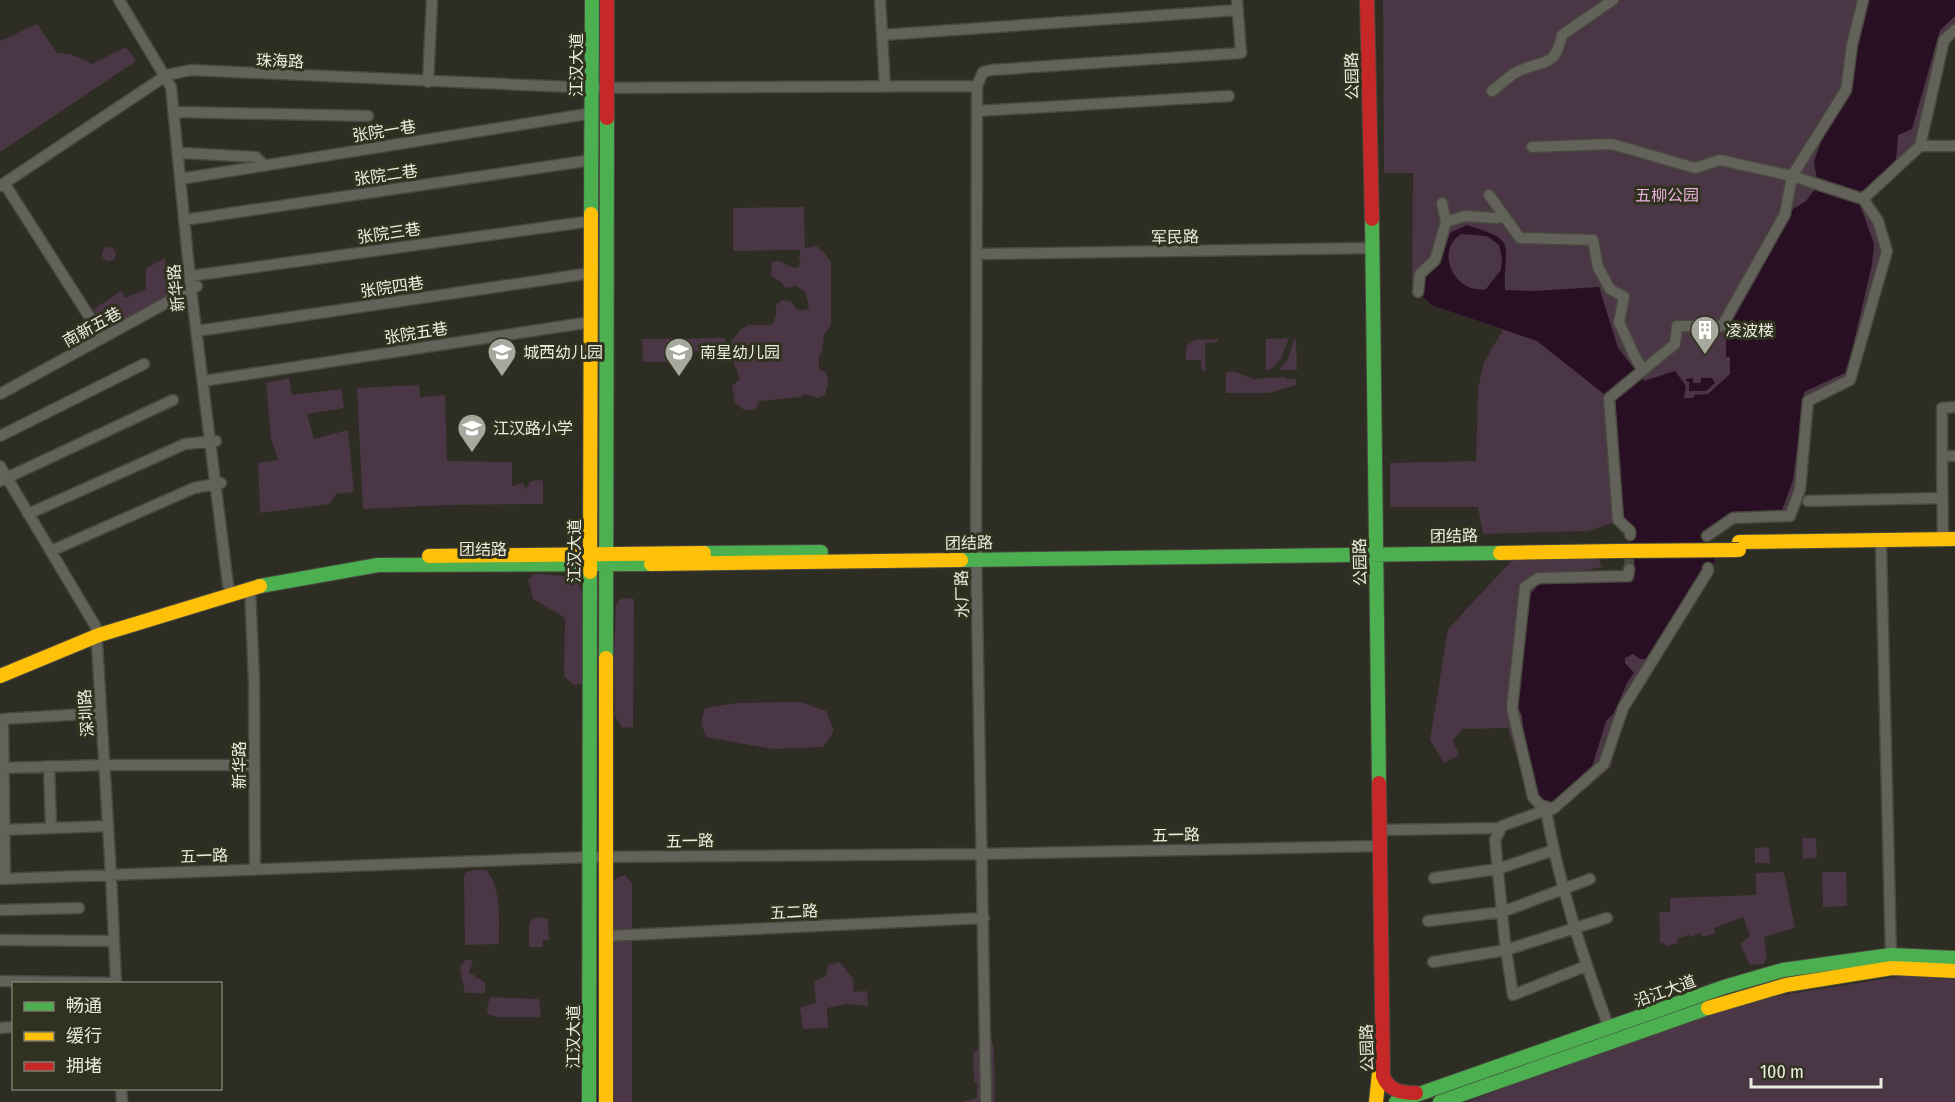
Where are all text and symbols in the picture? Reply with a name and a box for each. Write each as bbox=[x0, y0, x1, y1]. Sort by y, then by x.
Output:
street label: 江汉大道 bbox=[567, 33, 586, 97]
street label: 珠海路 bbox=[256, 51, 304, 71]
street label: 公园路 bbox=[1342, 52, 1362, 100]
street label: 张院一巷 bbox=[351, 117, 417, 145]
street label: 张院二巷 bbox=[353, 161, 419, 189]
park label: 五柳公园 bbox=[1635, 186, 1699, 205]
street label: 张院三巷 bbox=[356, 219, 422, 247]
street label: 军民路 bbox=[1151, 227, 1199, 247]
street label: 新华路 bbox=[164, 263, 188, 313]
street label: 张院四巷 bbox=[359, 273, 425, 301]
street label: 南新五巷 bbox=[59, 303, 125, 351]
building icon: 凌波楼 bbox=[1689, 314, 1721, 356]
street label: 张院五巷 bbox=[383, 319, 449, 347]
place label: 凌波楼 bbox=[1726, 321, 1774, 340]
school or university icon: 城西幼儿园 bbox=[486, 336, 518, 378]
school or university icon: 南星幼儿园 bbox=[663, 336, 695, 378]
place label: 城西幼儿园 bbox=[523, 343, 603, 362]
place label: 南星幼儿园 bbox=[700, 343, 780, 362]
school or university icon: 江汉路小学 bbox=[456, 412, 488, 454]
place label: 江汉路小学 bbox=[493, 419, 573, 438]
street label: 江汉大道 bbox=[565, 519, 584, 583]
street label: 团结路 bbox=[1430, 526, 1478, 546]
street label: 团结路 bbox=[945, 533, 993, 553]
street label: 公园路 bbox=[1350, 538, 1370, 586]
street label: 团结路 bbox=[459, 540, 507, 559]
street label: 水厂路 bbox=[952, 570, 972, 618]
street label: 深圳路 bbox=[75, 688, 97, 738]
street label: 新华路 bbox=[230, 741, 249, 789]
street label: 五一路 bbox=[1152, 825, 1200, 845]
street label: 五一路 bbox=[666, 831, 714, 851]
street label: 五一路 bbox=[180, 846, 228, 866]
street label: 五二路 bbox=[770, 901, 818, 923]
street label: 沿江大道 bbox=[1632, 971, 1698, 1011]
legend bbox=[12, 982, 222, 1090]
text: 畅通 bbox=[66, 995, 102, 1017]
street label: 江汉大道 bbox=[564, 1005, 583, 1069]
street label: 公园路 bbox=[1357, 1024, 1377, 1072]
text: 缓行 bbox=[66, 1025, 102, 1047]
scale bar bbox=[1751, 1051, 1882, 1089]
text: 拥堵 bbox=[66, 1055, 102, 1077]
text: 100 m bbox=[1760, 1061, 1804, 1083]

